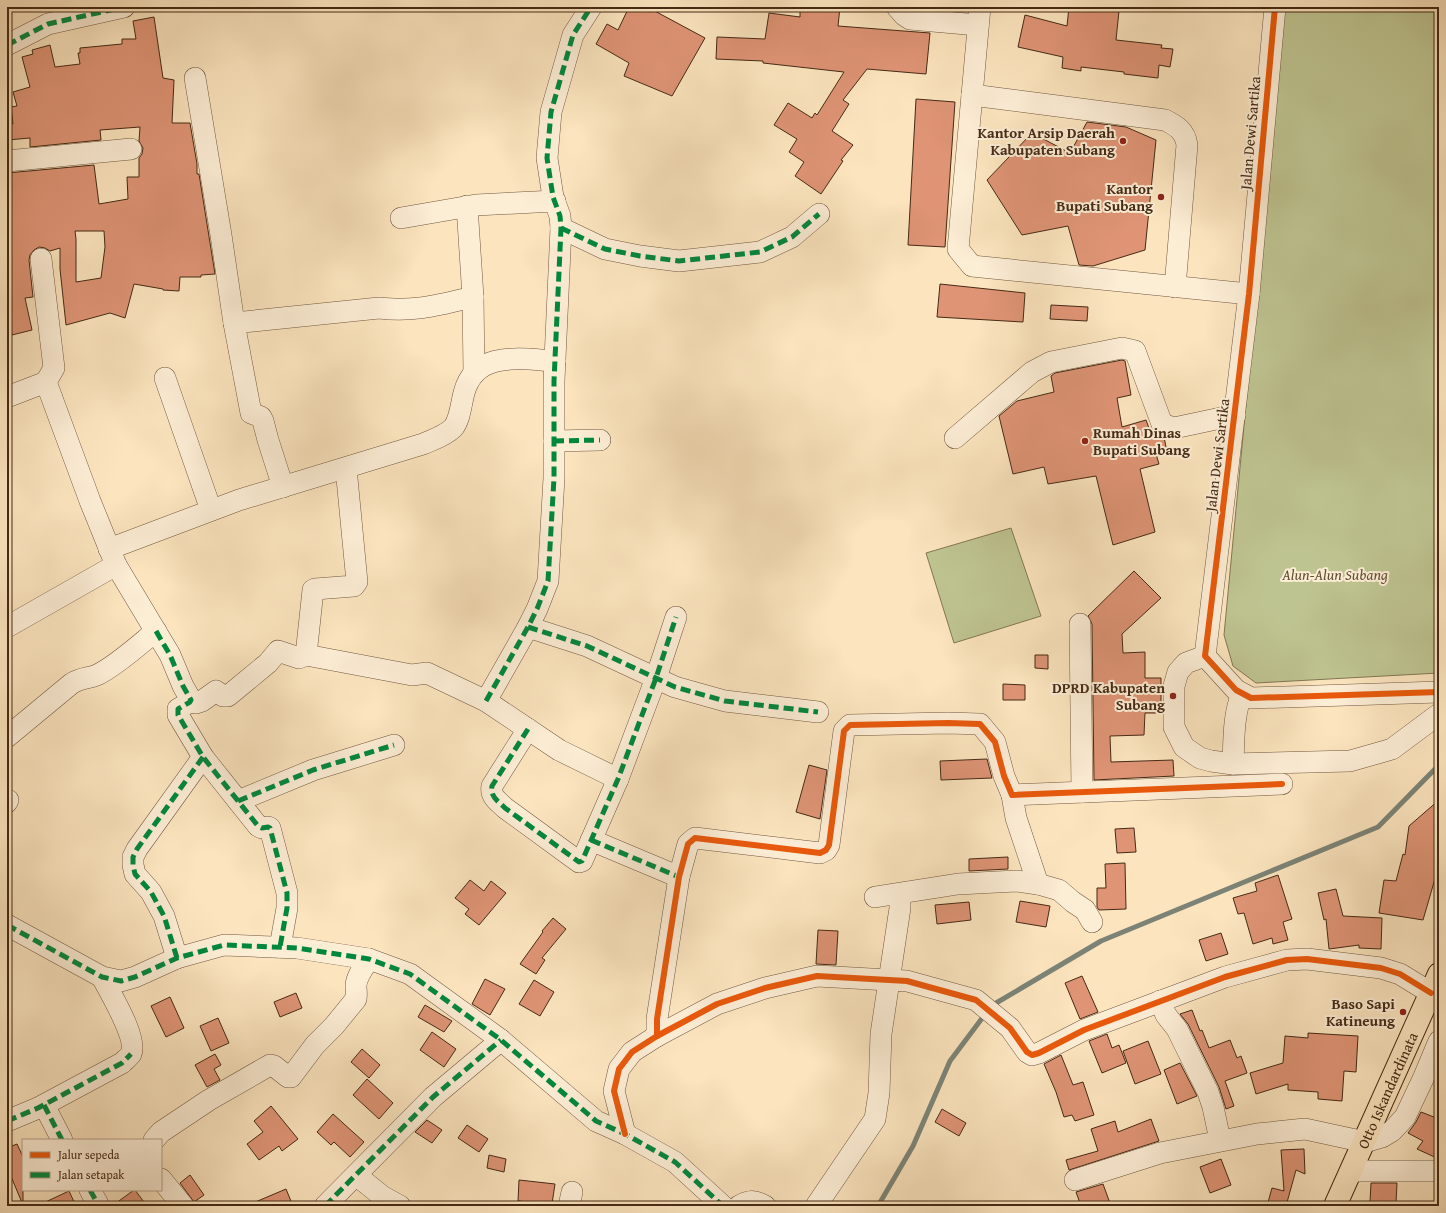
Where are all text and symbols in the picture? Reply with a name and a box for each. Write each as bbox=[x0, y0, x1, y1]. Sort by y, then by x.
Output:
street label: Jalan Dewi Sartika bbox=[1234, 75, 1265, 193]
place label: Kantor Arsip Daerah Kabupaten Subang bbox=[978, 122, 1115, 160]
marker: Kantor Arsip Daerah Kabupaten Subang bbox=[1118, 136, 1128, 146]
place label: Kantor Bupati Subang bbox=[1056, 178, 1153, 216]
marker: Kantor Bupati Subang bbox=[1156, 192, 1166, 202]
street label: Jalan Dewi Sartika bbox=[1199, 397, 1234, 515]
place label: Rumah Dinas Bupati Subang bbox=[1093, 422, 1190, 460]
marker: Rumah Dinas Bupati Subang bbox=[1080, 436, 1090, 446]
park label: Alun-Alun Subang bbox=[1281, 564, 1388, 585]
place label: DPRD Kabupaten Subang bbox=[1052, 677, 1165, 715]
marker: DPRD Kabupaten Subang bbox=[1168, 691, 1178, 701]
place label: Baso Sapi Katineung bbox=[1326, 993, 1395, 1031]
marker: Baso Sapi Katineung bbox=[1398, 1007, 1408, 1017]
street label: Otto Iskandardinata bbox=[1352, 1028, 1422, 1152]
legend bbox=[22, 1139, 162, 1191]
text: Jalur sepeda bbox=[56, 1146, 120, 1163]
text: Jalan setapak bbox=[56, 1166, 125, 1183]

